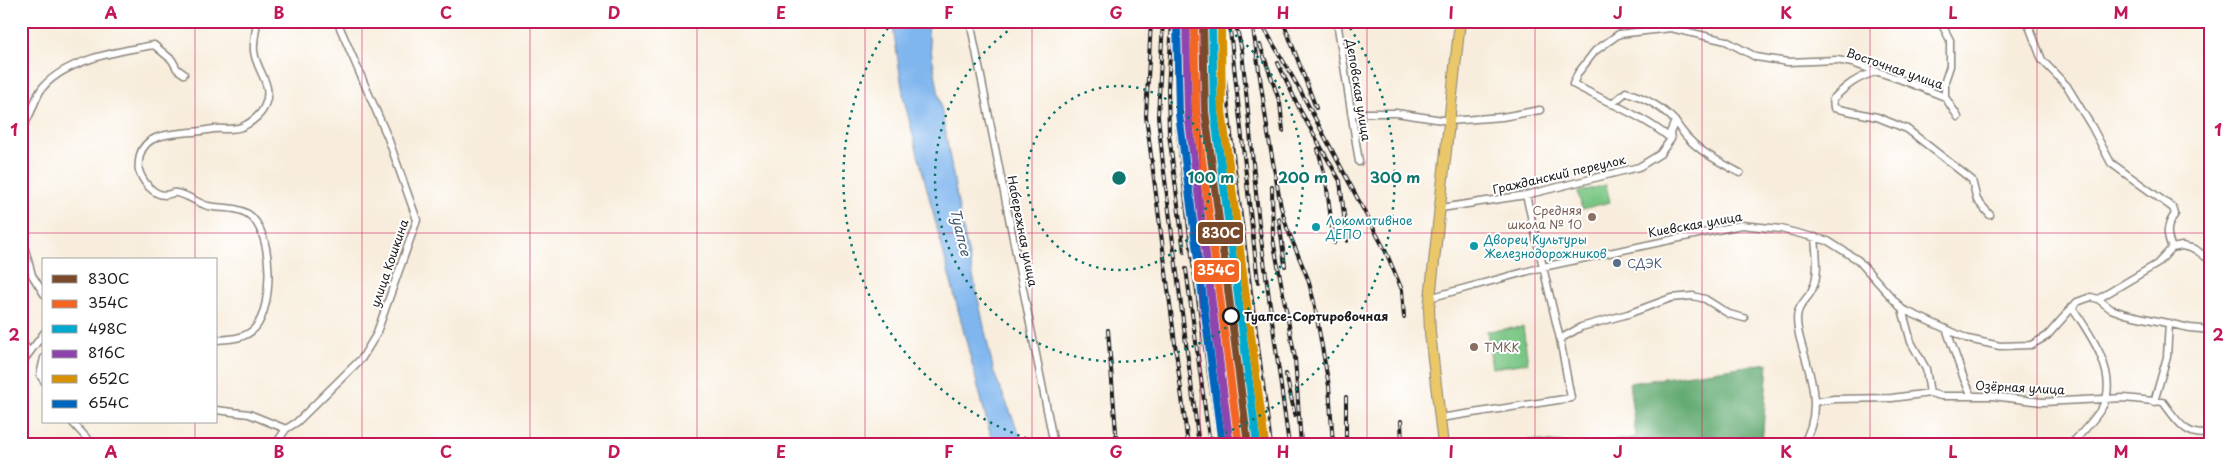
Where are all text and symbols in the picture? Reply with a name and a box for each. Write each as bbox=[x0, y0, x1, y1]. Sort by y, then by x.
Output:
text: A bbox=[105, 0, 118, 24]
text: B bbox=[274, 0, 285, 24]
text: C bbox=[440, 0, 452, 24]
text: D bbox=[608, 0, 620, 24]
text: E bbox=[776, 0, 786, 24]
text: F bbox=[944, 0, 954, 24]
text: G bbox=[1109, 0, 1123, 24]
text: H bbox=[1277, 0, 1289, 24]
text: I bbox=[1448, 0, 1454, 24]
text: J bbox=[1613, 0, 1623, 24]
text: K bbox=[1780, 0, 1792, 24]
text: L bbox=[1948, 0, 1958, 24]
text: M bbox=[2113, 0, 2129, 24]
street label: Деповская улица bbox=[1342, 37, 1376, 143]
street label: Восточная улица bbox=[1844, 43, 1946, 93]
text: 1 bbox=[10, 117, 18, 141]
text: 1 bbox=[2214, 117, 2222, 141]
street label: Гражданский переулок bbox=[1491, 150, 1628, 198]
text: 100 m bbox=[1188, 165, 1234, 188]
text: 200 m bbox=[1278, 165, 1328, 188]
text: 300 m bbox=[1370, 165, 1420, 188]
centre of rings bbox=[1110, 169, 1128, 187]
street label: Набережная улица bbox=[1003, 174, 1043, 289]
place label: Средняя школа № 10 bbox=[1507, 201, 1582, 233]
water label: Туапсе bbox=[945, 206, 977, 259]
street label: Киевская улица bbox=[1647, 207, 1744, 241]
place label: Локомотивное ДЕПО bbox=[1325, 211, 1413, 243]
marker: Средняя школа № 10 bbox=[1586, 211, 1598, 223]
street label: улица Кошкина bbox=[365, 216, 413, 310]
line badge: 830С bbox=[1197, 221, 1244, 245]
marker: Локомотивное ДЕПО bbox=[1310, 221, 1322, 233]
text: 830С bbox=[1202, 222, 1240, 243]
place label: Дворец Культуры Железнодорожников bbox=[1483, 230, 1607, 262]
marker: Дворец Культуры Железнодорожников bbox=[1468, 240, 1480, 252]
place label: СДЭК bbox=[1627, 254, 1662, 272]
marker: СДЭК bbox=[1611, 257, 1623, 269]
legend bbox=[42, 258, 218, 424]
line badge: 354С bbox=[1193, 259, 1240, 283]
text: 354С bbox=[1197, 259, 1235, 280]
text: 830С bbox=[88, 266, 130, 289]
text: 354С bbox=[88, 290, 129, 313]
marker: Туапсе-Сортировочная bbox=[1222, 307, 1240, 325]
place label: Туапсе-Сортировочная bbox=[1244, 307, 1389, 325]
text: 498С bbox=[88, 316, 127, 339]
text: 2 bbox=[8, 322, 20, 346]
text: 2 bbox=[2212, 322, 2224, 346]
place label: ТМКК bbox=[1484, 338, 1519, 356]
text: 816С bbox=[88, 340, 125, 363]
marker: ТМКК bbox=[1468, 341, 1480, 353]
text: 652С bbox=[88, 366, 130, 389]
street label: Озёрная улица bbox=[1975, 376, 2066, 398]
text: 654С bbox=[88, 390, 129, 413]
text: A bbox=[105, 439, 118, 463]
text: B bbox=[274, 439, 285, 463]
text: C bbox=[440, 439, 452, 463]
text: D bbox=[608, 439, 620, 463]
text: E bbox=[776, 439, 786, 463]
text: F bbox=[944, 439, 954, 463]
text: G bbox=[1109, 439, 1123, 463]
text: H bbox=[1277, 439, 1289, 463]
text: I bbox=[1448, 439, 1454, 463]
text: J bbox=[1613, 439, 1623, 463]
text: K bbox=[1780, 439, 1792, 463]
text: L bbox=[1948, 439, 1958, 463]
text: M bbox=[2113, 439, 2129, 463]

